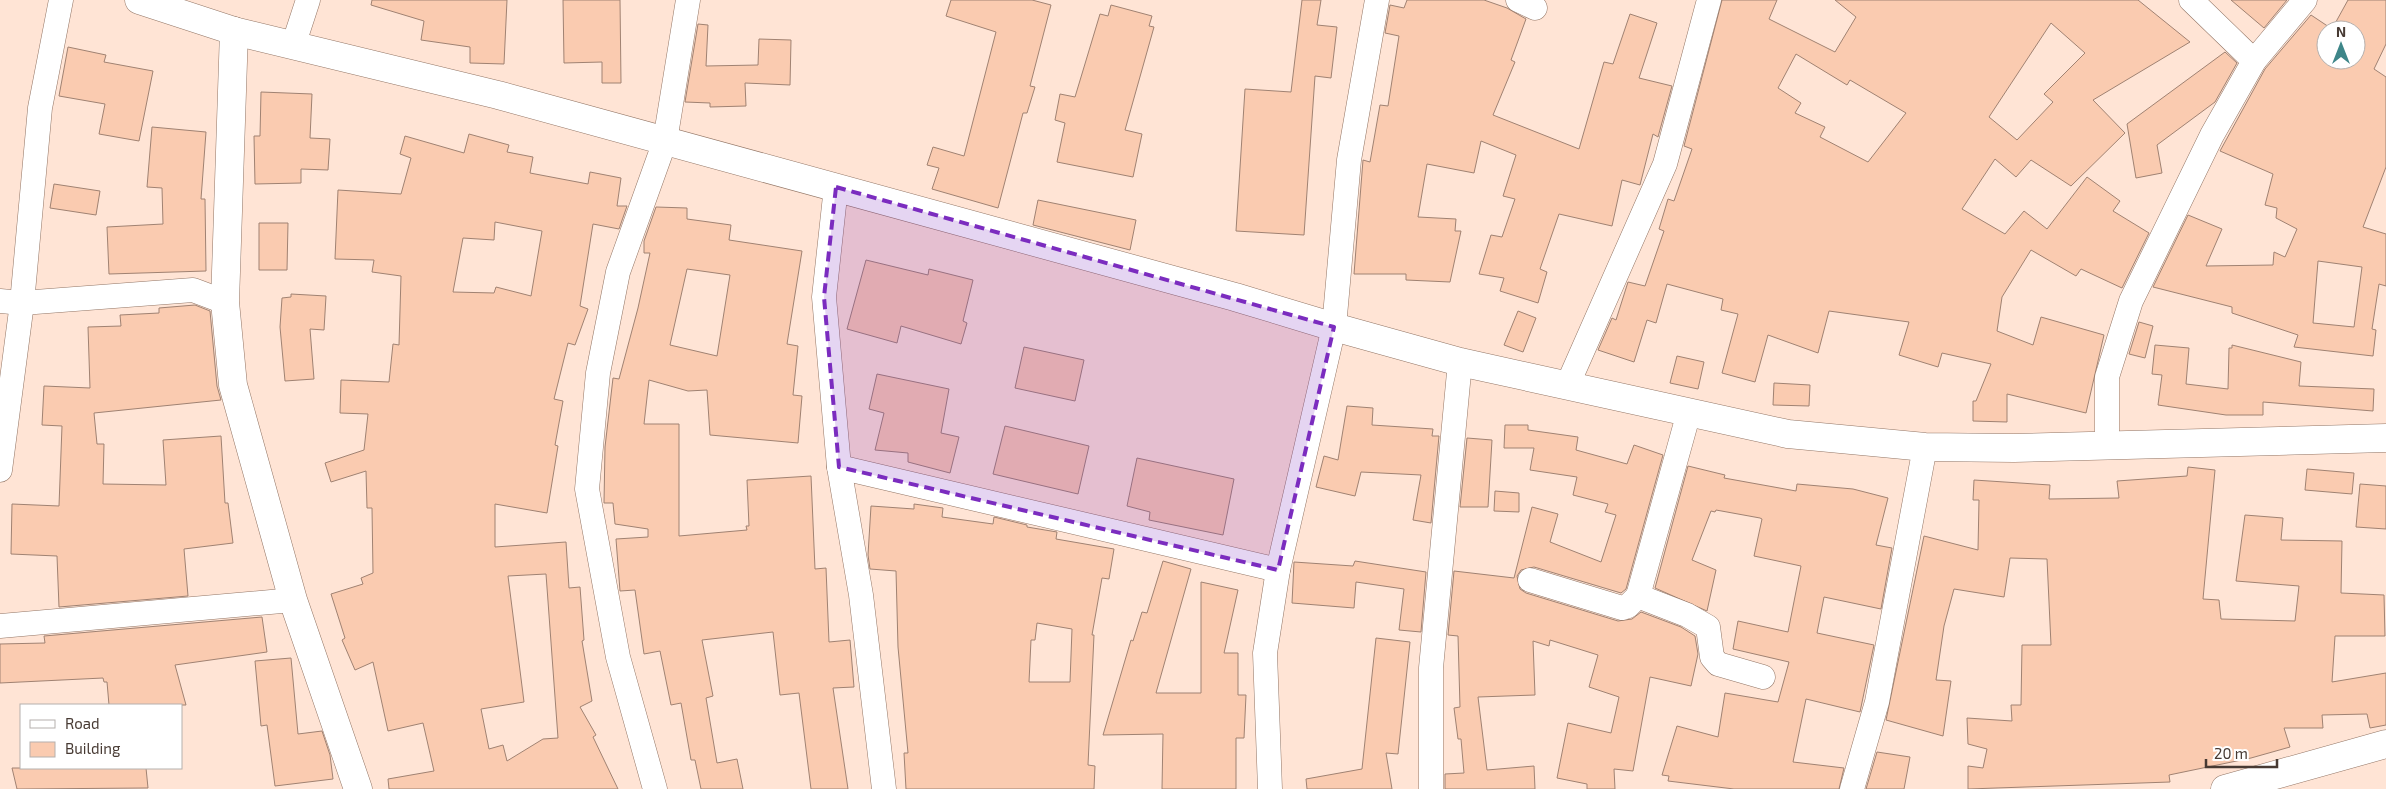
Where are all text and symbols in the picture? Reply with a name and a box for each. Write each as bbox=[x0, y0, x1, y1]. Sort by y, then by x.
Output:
north arrow bbox=[2316, 20, 2366, 70]
text: N bbox=[2336, 23, 2346, 40]
legend bbox=[20, 704, 182, 769]
text: Road bbox=[65, 714, 100, 732]
scale bar bbox=[2206, 736, 2277, 768]
text: Building bbox=[65, 739, 121, 757]
text: 20 m bbox=[2214, 744, 2248, 762]

